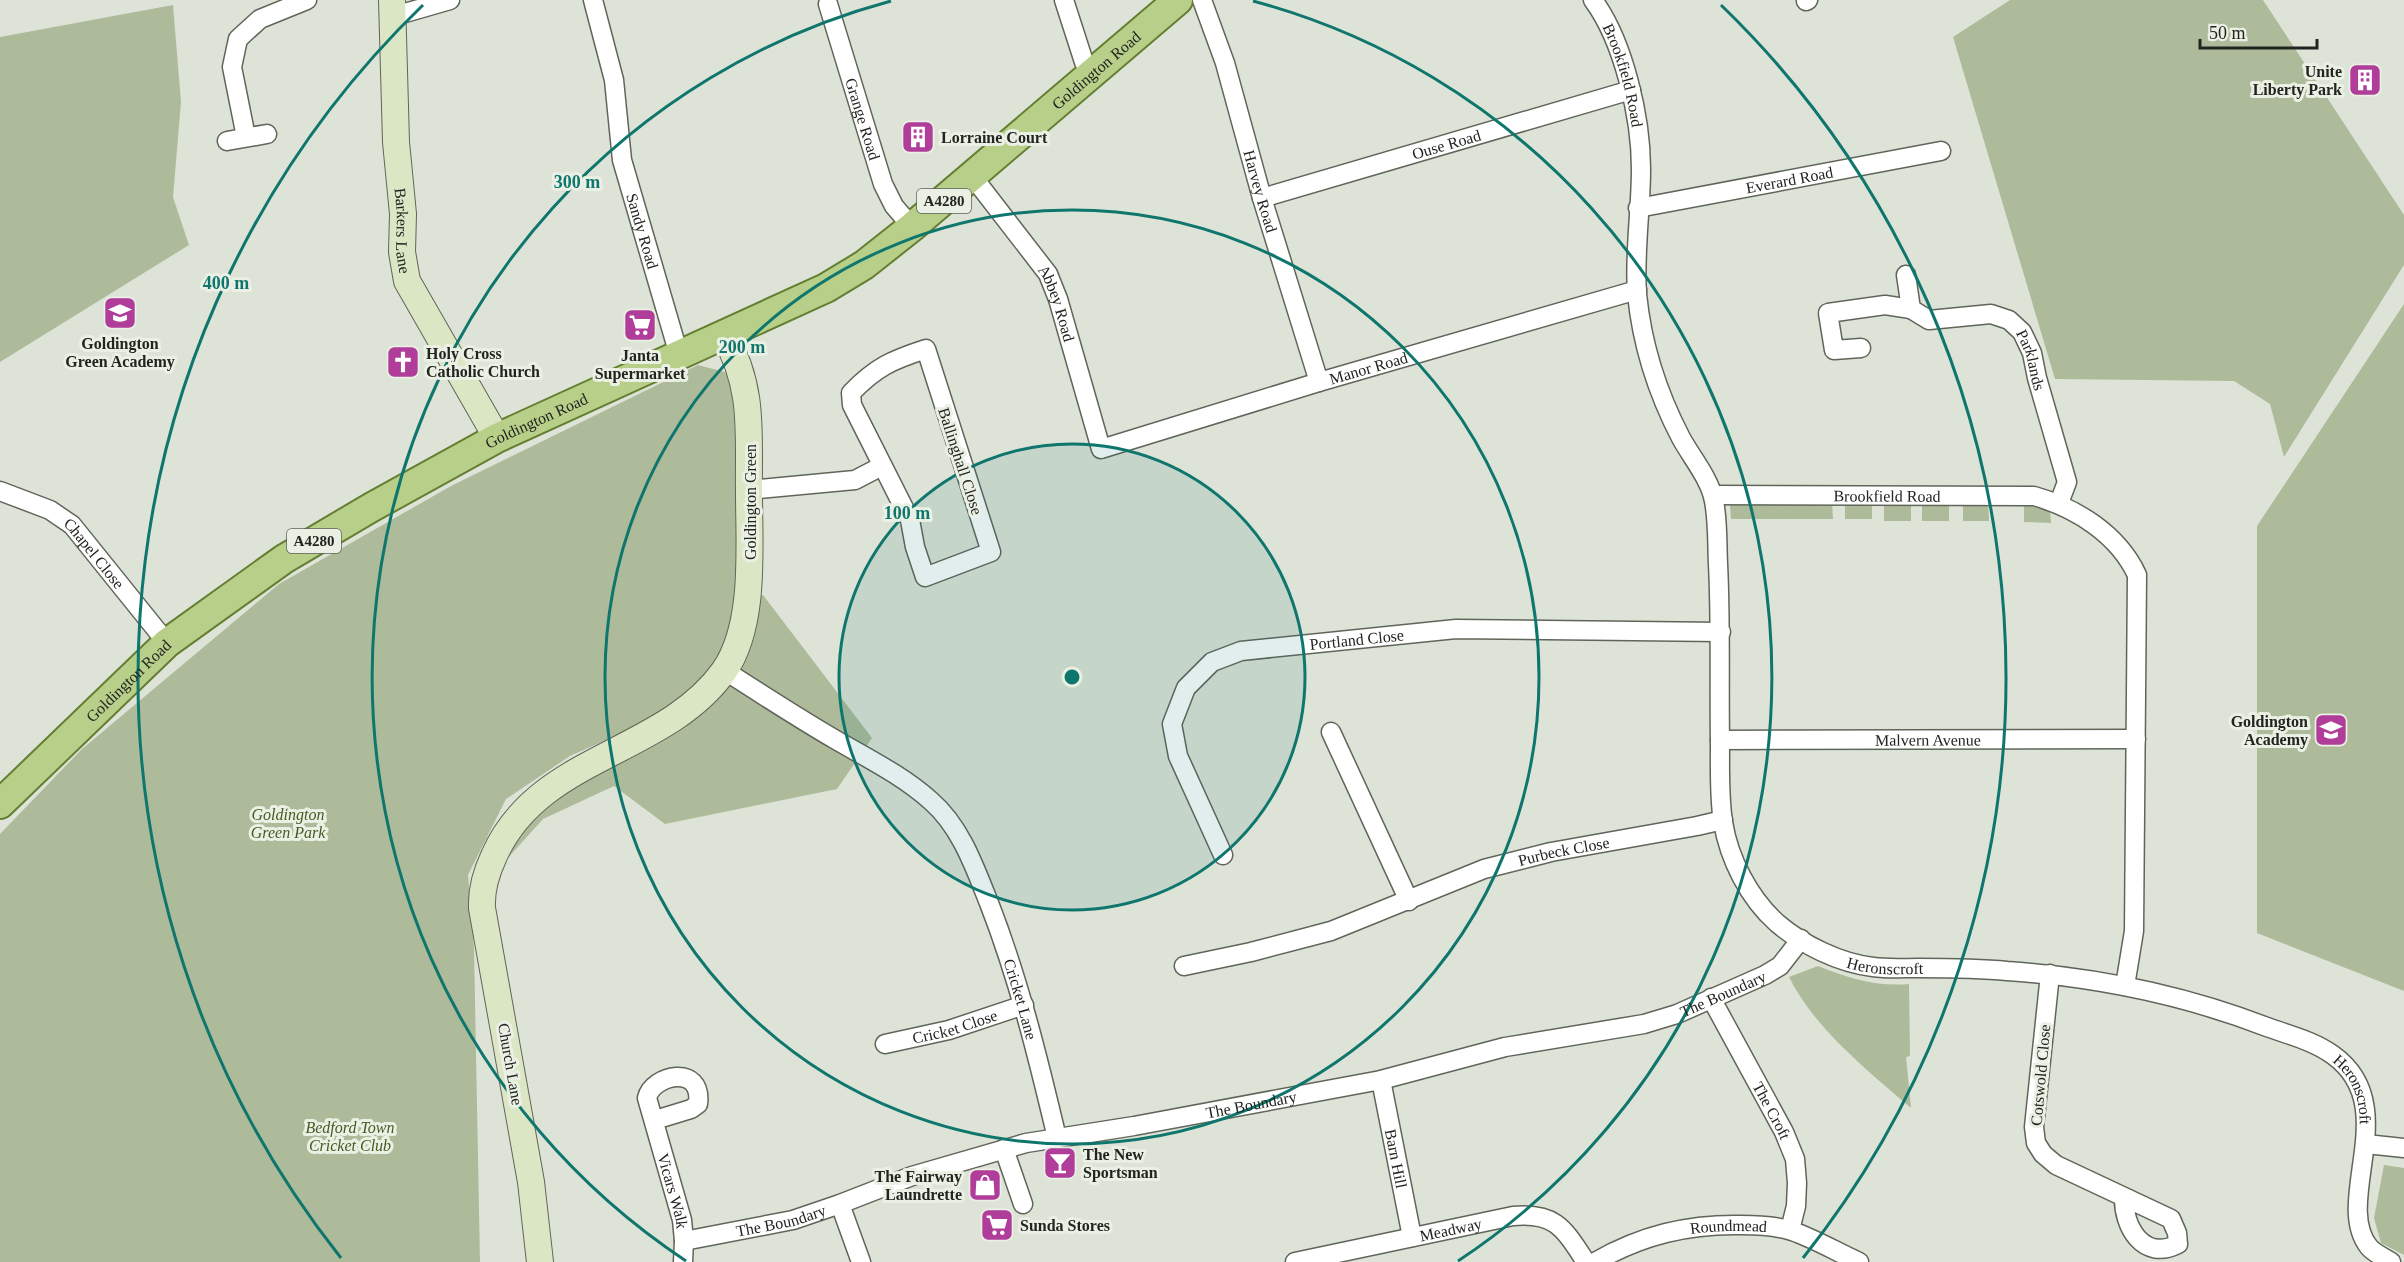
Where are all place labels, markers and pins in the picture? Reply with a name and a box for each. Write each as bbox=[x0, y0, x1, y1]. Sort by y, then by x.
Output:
building icon: Unite Liberty Park bbox=[2347, 62, 2383, 98]
place label: Unite Liberty Park bbox=[2253, 63, 2342, 99]
building icon: Lorraine Court bbox=[900, 119, 936, 155]
place label: Lorraine Court bbox=[941, 129, 1048, 146]
school or university icon: Goldington Green Academy bbox=[102, 295, 138, 331]
supermarket icon: Janta Supermarket bbox=[622, 307, 658, 343]
place label: Goldington Green Academy bbox=[65, 335, 175, 371]
church icon: Holy Cross Catholic Church bbox=[385, 344, 421, 380]
place label: Holy Cross Catholic Church bbox=[426, 345, 540, 380]
place label: Janta Supermarket bbox=[595, 347, 686, 383]
centre of rings bbox=[1062, 667, 1082, 687]
school or university icon: Goldington Academy bbox=[2313, 712, 2349, 748]
place label: Goldington Academy bbox=[2231, 713, 2308, 749]
bar icon: The New Sportsman bbox=[1042, 1145, 1078, 1181]
place label: The New Sportsman bbox=[1083, 1146, 1158, 1182]
shop icon: The Fairway Laundrette bbox=[967, 1167, 1003, 1203]
place label: The Fairway Laundrette bbox=[874, 1168, 962, 1203]
supermarket icon: Sunda Stores bbox=[979, 1207, 1015, 1243]
place label: Sunda Stores bbox=[1020, 1217, 1110, 1234]

